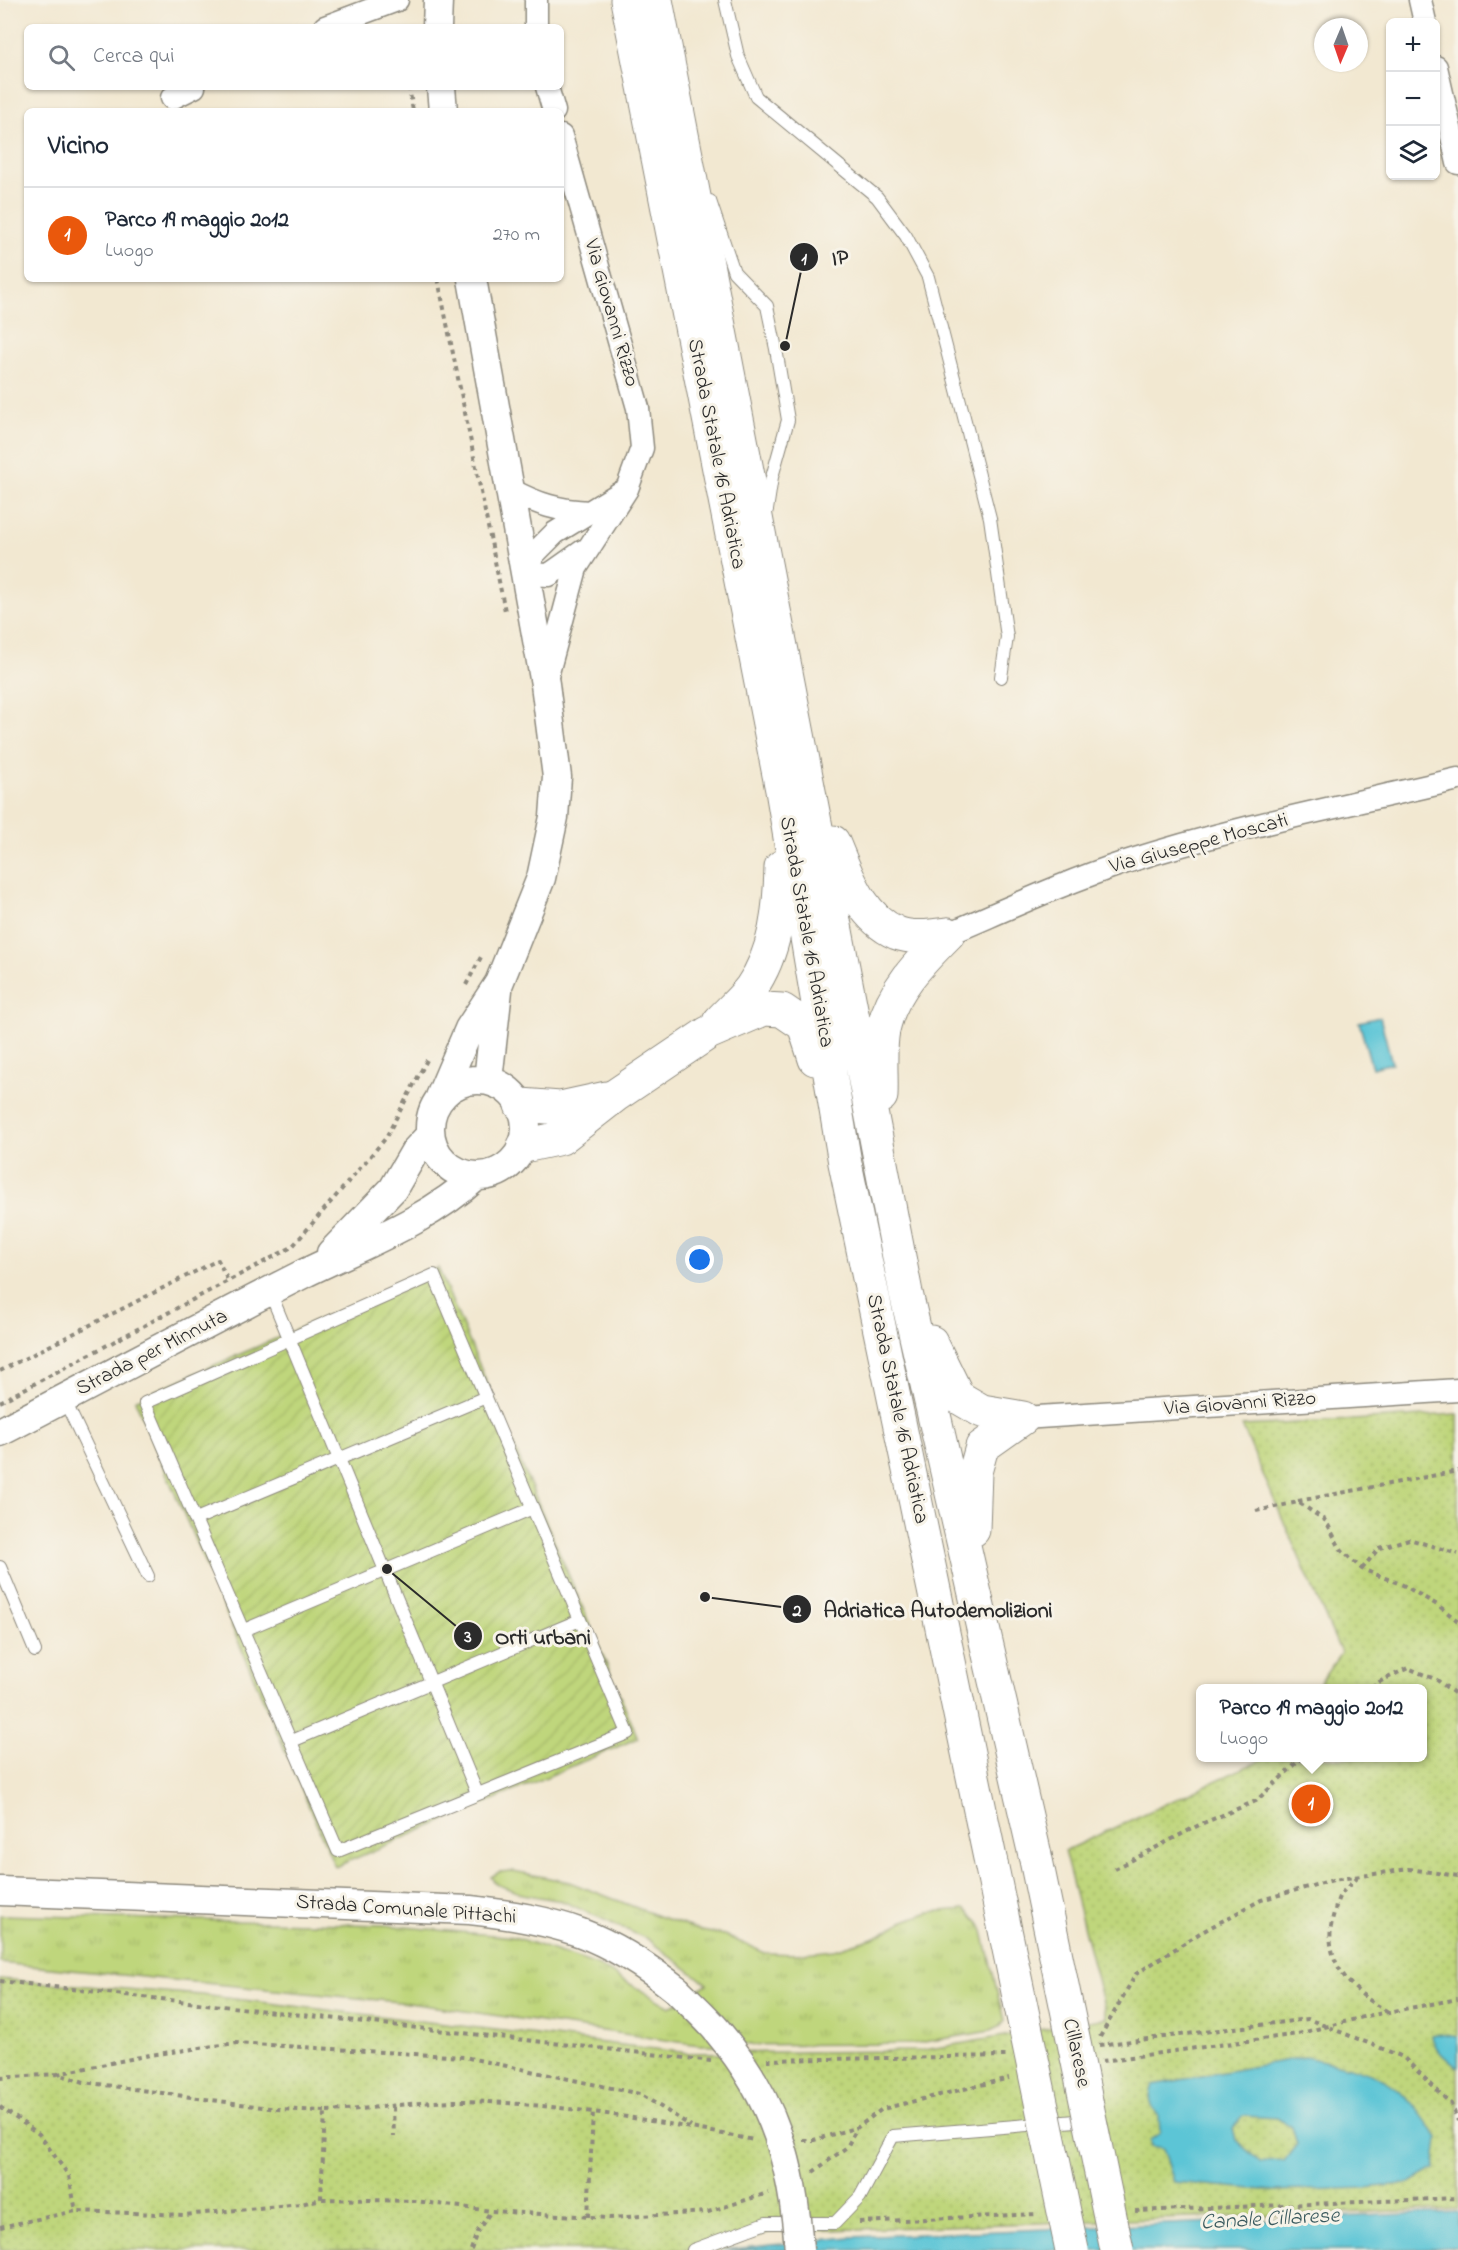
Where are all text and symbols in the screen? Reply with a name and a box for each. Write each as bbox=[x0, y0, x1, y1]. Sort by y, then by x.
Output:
north arrow bbox=[1314, 18, 1368, 72]
map controls bbox=[1386, 18, 1440, 180]
button: + bbox=[1386, 18, 1440, 72]
search box bbox=[24, 24, 564, 90]
icon: search bbox=[45, 41, 78, 74]
text: Cerca qui bbox=[93, 41, 175, 73]
button: − bbox=[1386, 72, 1440, 126]
button: layers bbox=[1386, 126, 1440, 180]
text: Vicino bbox=[48, 128, 109, 166]
text: Parco 19 maggio 2012 bbox=[105, 205, 289, 237]
text: 1 bbox=[64, 221, 71, 250]
text: 270 m bbox=[493, 221, 540, 250]
street label: Via Giovanni Rizzo bbox=[575, 235, 646, 390]
text: Luogo bbox=[105, 237, 154, 266]
callout: IP bbox=[789, 237, 860, 277]
text: IP bbox=[832, 244, 849, 276]
text: 1 bbox=[801, 247, 807, 273]
street label: Strada Statale 16 Adriatica bbox=[679, 336, 753, 572]
street label: Via Giuseppe Moscati bbox=[1105, 806, 1292, 883]
street label: Strada Statale 16 Adriatica bbox=[771, 814, 841, 1050]
your location bbox=[685, 1245, 714, 1274]
street label: Strada Statale 16 Adriatica bbox=[858, 1291, 936, 1527]
street label: Strada per Minnuta bbox=[71, 1302, 233, 1404]
street label: Via Giovanni Rizzo bbox=[1162, 1384, 1317, 1424]
callout: Adriatica Autodemolizioni bbox=[782, 1589, 1065, 1629]
text: Adriatica Autodemolizioni bbox=[823, 1596, 1053, 1628]
text: 2 bbox=[792, 1599, 802, 1625]
callout: Orti urbani bbox=[453, 1616, 602, 1656]
text: Orti urbani bbox=[495, 1623, 591, 1655]
text: 3 bbox=[463, 1625, 472, 1651]
popup bbox=[1196, 1684, 1427, 1762]
text: Parco 19 maggio 2012 bbox=[1220, 1693, 1403, 1725]
text: Luogo bbox=[1220, 1725, 1268, 1754]
pin: 1 bbox=[1292, 1782, 1330, 1826]
street label: Strada Comunale Pittachi bbox=[295, 1887, 517, 1933]
street label: Cillarese bbox=[1054, 2016, 1098, 2091]
water label: Canale Cillarese bbox=[1200, 2200, 1341, 2240]

